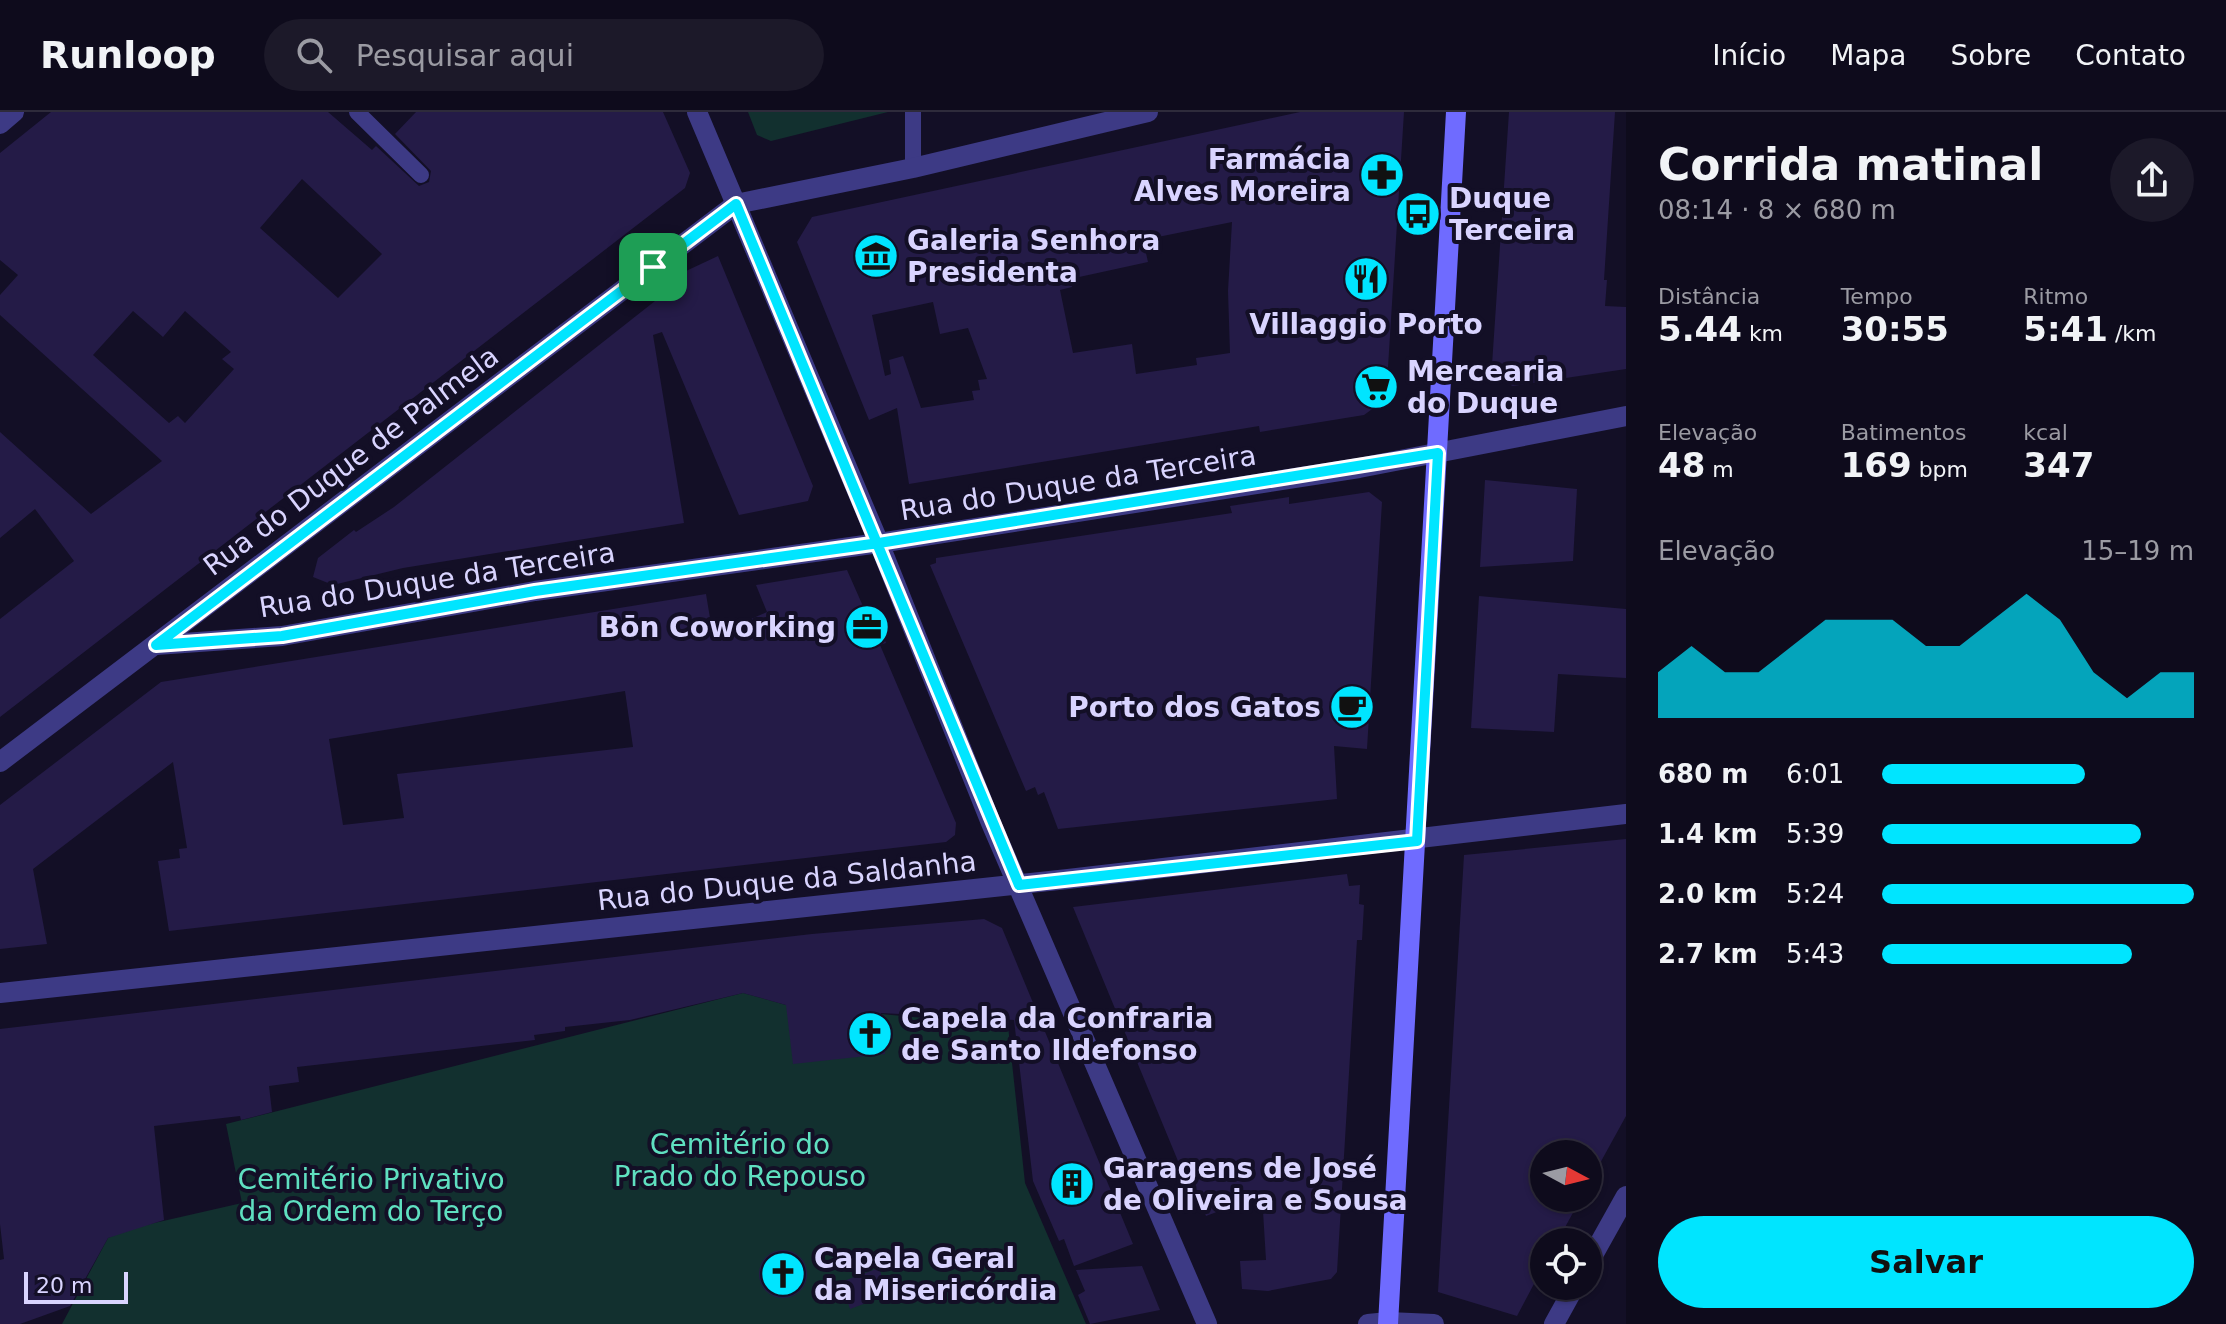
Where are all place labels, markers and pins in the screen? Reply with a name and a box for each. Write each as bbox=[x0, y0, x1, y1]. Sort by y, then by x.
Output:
place label: Farmácia Alves Moreira bbox=[1134, 143, 1351, 208]
pharmacy icon: Farmácia Alves Moreira bbox=[1358, 151, 1406, 199]
place label: Duque Terceira bbox=[1449, 182, 1575, 247]
bus stop icon: Duque Terceira bbox=[1394, 190, 1442, 238]
place label: Galeria Senhora Presidenta bbox=[907, 224, 1160, 289]
museum icon: Galeria Senhora Presidenta bbox=[852, 232, 900, 280]
pin bbox=[619, 233, 687, 301]
restaurant icon: Villaggio Porto bbox=[1342, 255, 1390, 303]
place label: Villaggio Porto bbox=[1249, 308, 1483, 341]
place label: Mercearia do Duque bbox=[1407, 355, 1564, 420]
supermarket icon: Mercearia do Duque bbox=[1352, 363, 1400, 411]
office icon: Bōn Coworking bbox=[843, 603, 891, 651]
place label: Bōn Coworking bbox=[599, 611, 836, 644]
cafe icon: Porto dos Gatos bbox=[1328, 683, 1376, 731]
place label: Porto dos Gatos bbox=[1068, 691, 1321, 724]
place label: Capela da Confraria de Santo Ildefonso bbox=[901, 1002, 1213, 1067]
church icon: Capela da Confraria de Santo Ildefonso bbox=[846, 1010, 894, 1058]
place label: Garagens de José de Oliveira e Sousa bbox=[1103, 1152, 1408, 1217]
building icon: Garagens de José de Oliveira e Sousa bbox=[1048, 1160, 1096, 1208]
place label: Capela Geral da Misericórdia bbox=[814, 1242, 1057, 1307]
church icon: Capela Geral da Misericórdia bbox=[759, 1250, 807, 1298]

